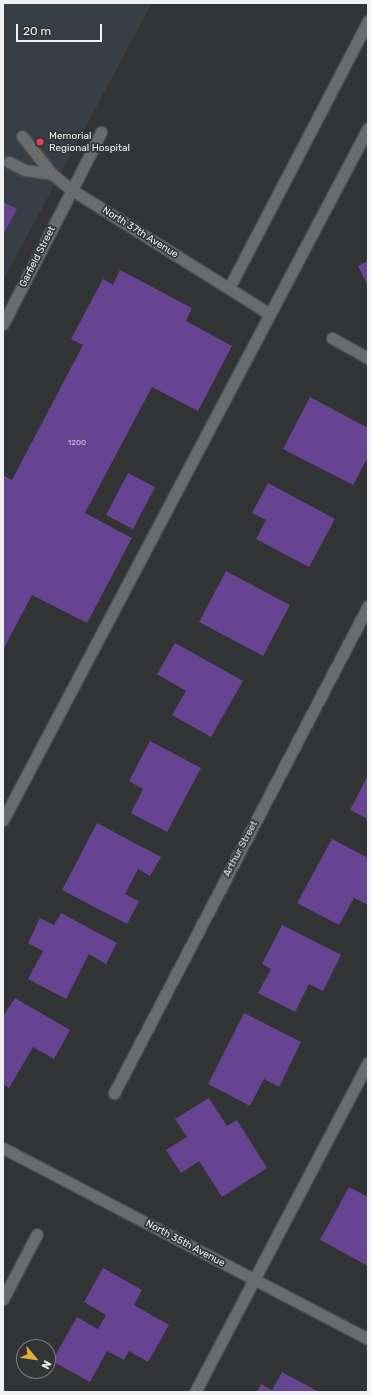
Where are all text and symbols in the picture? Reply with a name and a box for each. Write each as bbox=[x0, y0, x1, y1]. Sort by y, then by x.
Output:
scale bar bbox=[18, 16, 104, 42]
text: 20 m bbox=[23, 24, 51, 38]
place label: Memorial Regional Hospital bbox=[49, 130, 130, 154]
marker: Memorial Regional Hospital bbox=[34, 136, 46, 148]
street label: North 37th Avenue bbox=[100, 205, 180, 261]
street label: Garfield Street bbox=[17, 224, 59, 290]
house number: 1200 bbox=[68, 438, 86, 448]
street label: Arthur Street bbox=[221, 819, 261, 879]
street label: North 35th Avenue bbox=[143, 1218, 227, 1270]
north arrow bbox=[16, 1339, 56, 1379]
text: N bbox=[38, 1358, 54, 1371]

